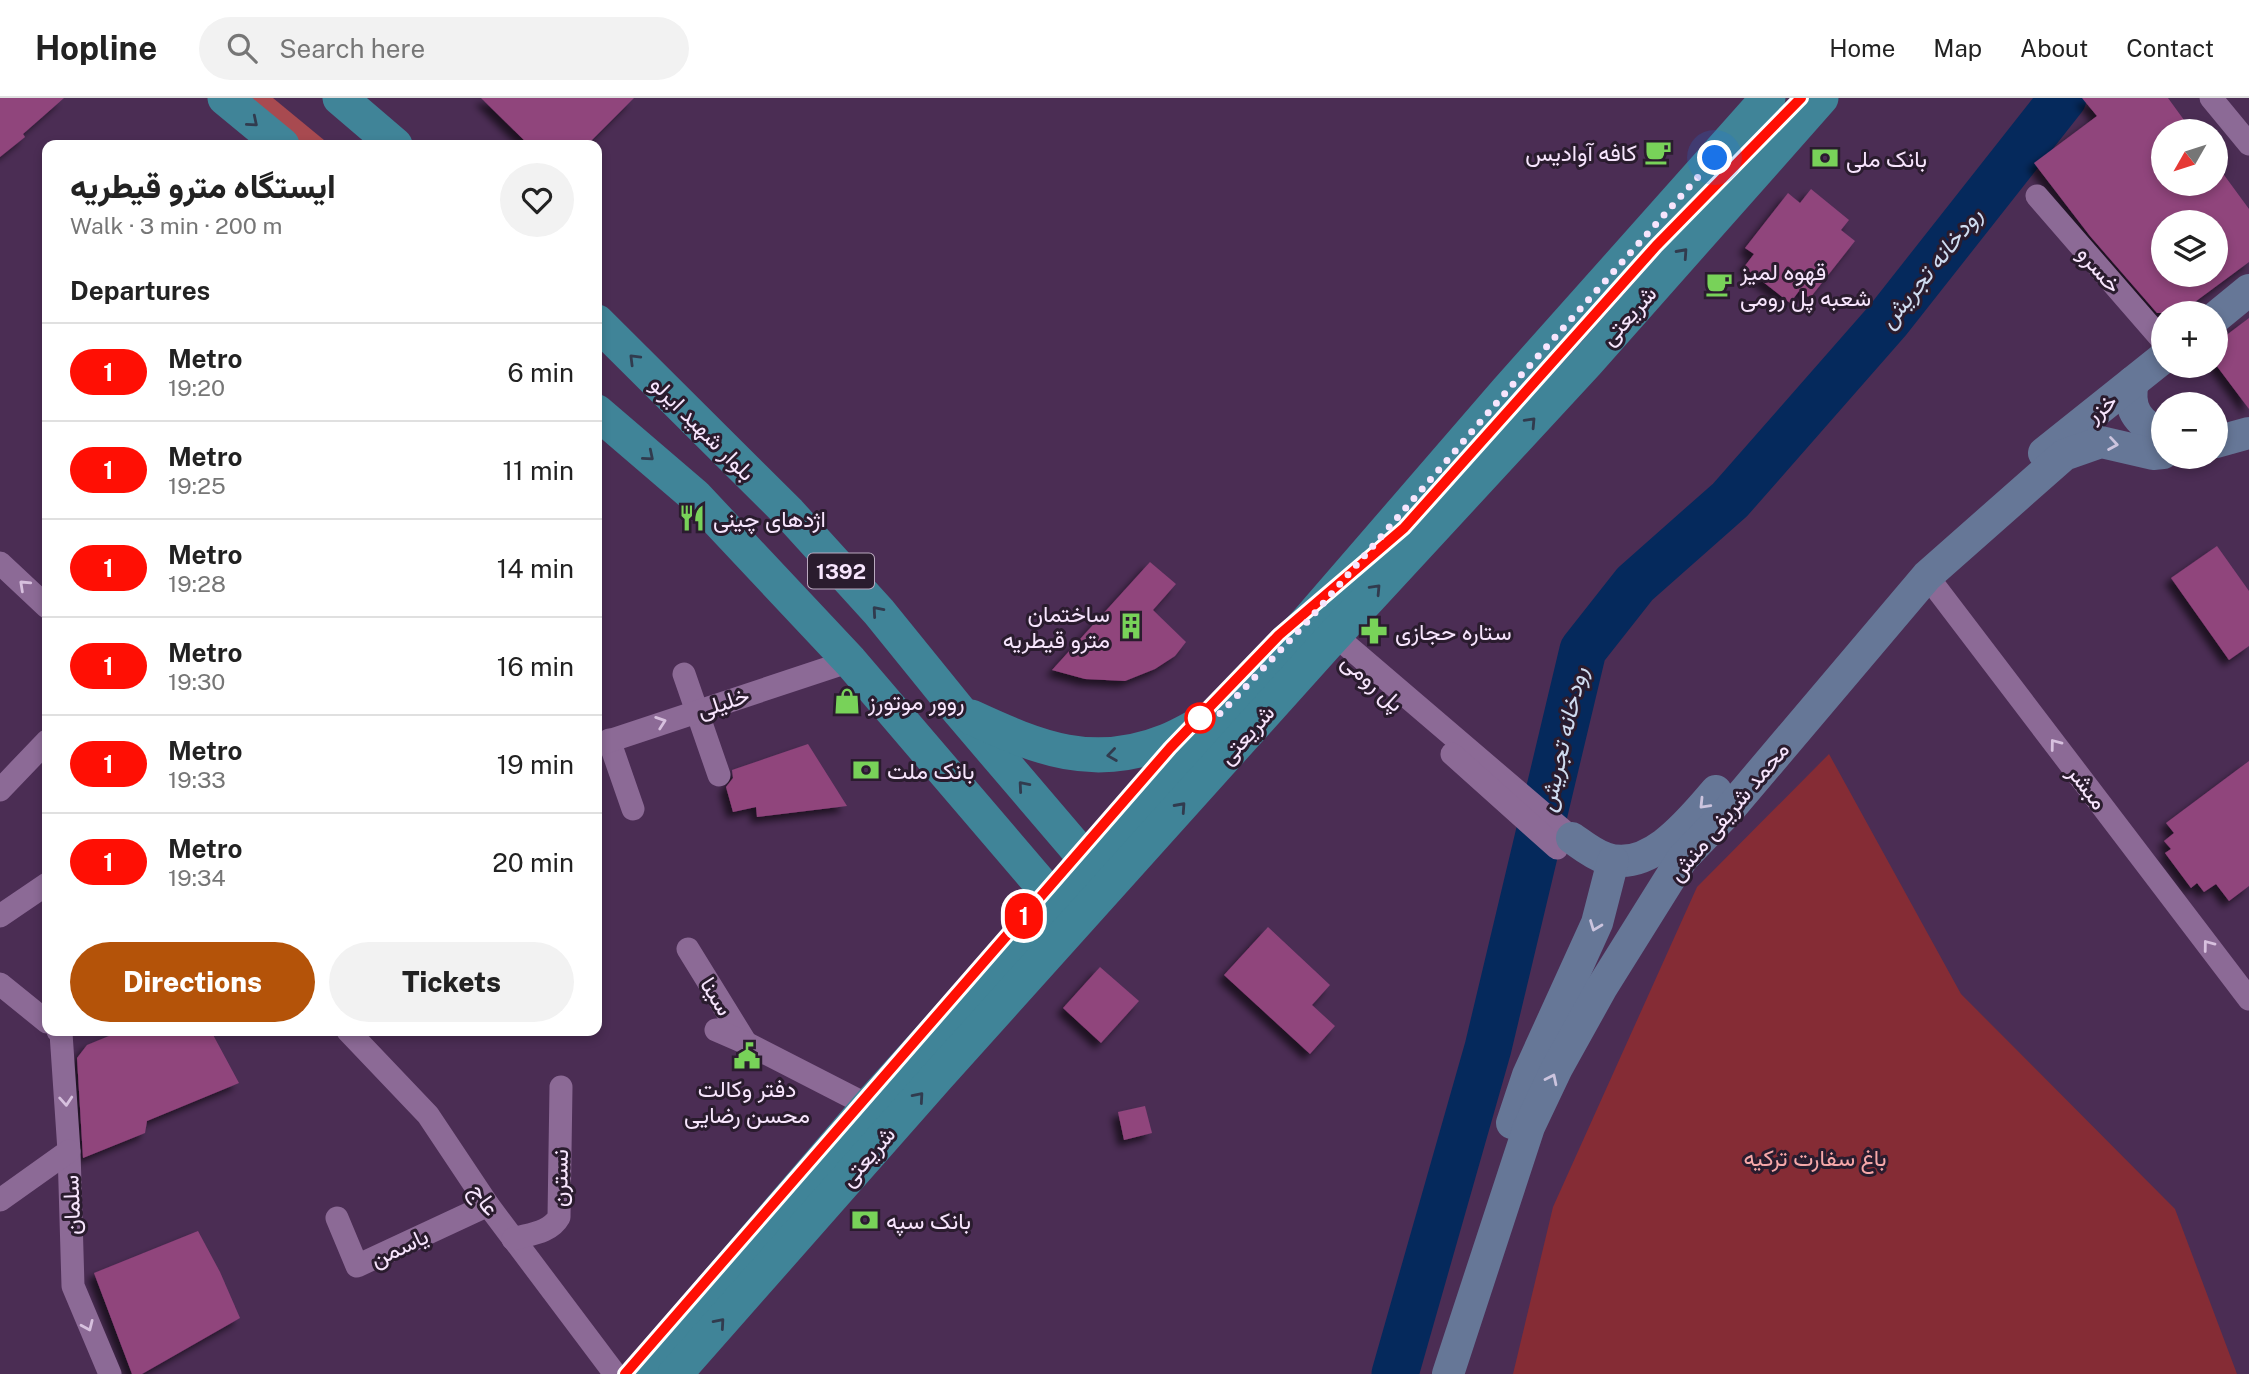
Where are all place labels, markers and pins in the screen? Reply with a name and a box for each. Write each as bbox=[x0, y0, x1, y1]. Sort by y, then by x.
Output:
cafe icon: کافه آوادیس bbox=[1643, 137, 1673, 167]
place label: کافه آوادیس bbox=[1525, 139, 1637, 167]
bank icon: بانک ملی bbox=[1810, 143, 1840, 173]
place label: بانک ملی bbox=[1846, 145, 1927, 173]
place label: قهوه لمیز شعبه پل رومی bbox=[1739, 258, 1871, 314]
cafe icon: قهوه لمیز شعبه پل رومی bbox=[1704, 269, 1734, 299]
restaurant icon: اژدهای چینی bbox=[677, 503, 707, 533]
place label: اژدهای چینی bbox=[713, 505, 826, 535]
place label: ساختمان مترو قیطریه bbox=[1003, 600, 1110, 655]
building icon: ساختمان مترو قیطریه bbox=[1116, 611, 1146, 641]
pharmacy icon: ستاره حجازی bbox=[1359, 616, 1389, 646]
place label: ستاره حجازی bbox=[1395, 618, 1512, 647]
shop icon: روور موتورز bbox=[832, 686, 862, 716]
place label: روور موتورز bbox=[867, 688, 965, 717]
unlabelled marker bbox=[1185, 703, 1215, 733]
bank icon: بانک ملت bbox=[851, 755, 881, 785]
place label: بانک ملت bbox=[887, 757, 975, 784]
public building icon: دفتر وکالت محسن رضایی bbox=[732, 1041, 762, 1071]
place label: دفتر وکالت محسن رضایی bbox=[684, 1075, 810, 1130]
bank icon: بانک سپه bbox=[850, 1205, 880, 1235]
place label: بانک سپه bbox=[886, 1207, 971, 1237]

